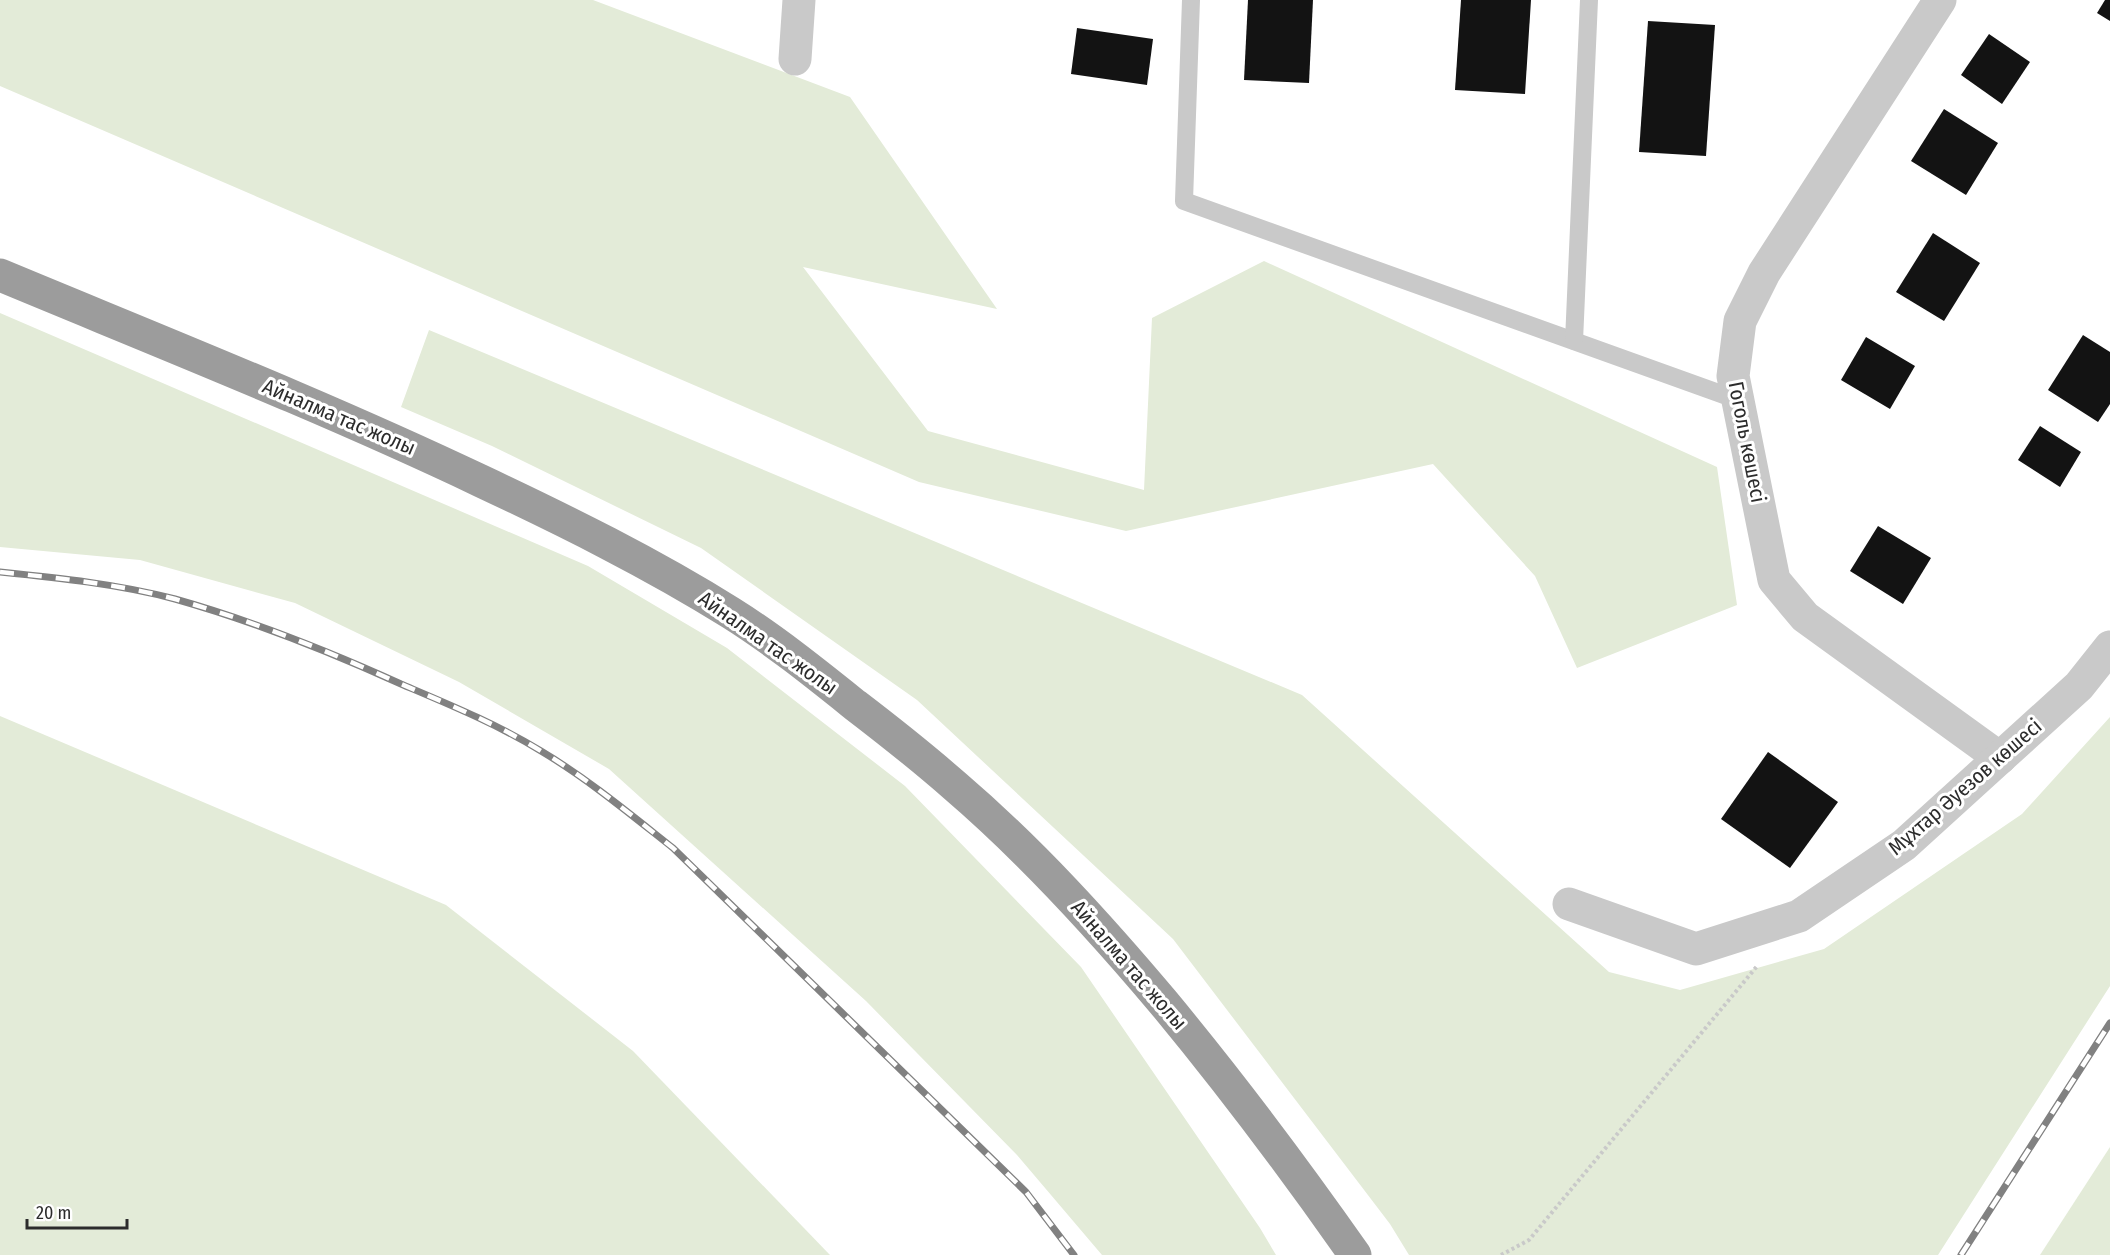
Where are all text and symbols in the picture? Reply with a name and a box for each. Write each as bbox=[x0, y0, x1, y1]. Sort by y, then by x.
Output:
street label: Айналма тас жолы bbox=[259, 373, 419, 461]
street label: Гоголь көшесі bbox=[1723, 379, 1771, 505]
street label: Айналма тас жолы bbox=[694, 585, 842, 701]
street label: Мұхтар Әуезов көшесі bbox=[1883, 713, 2047, 861]
street label: Айналма тас жолы bbox=[1066, 895, 1192, 1035]
scale bar bbox=[27, 1192, 128, 1230]
text: 20 m bbox=[36, 1202, 71, 1224]

